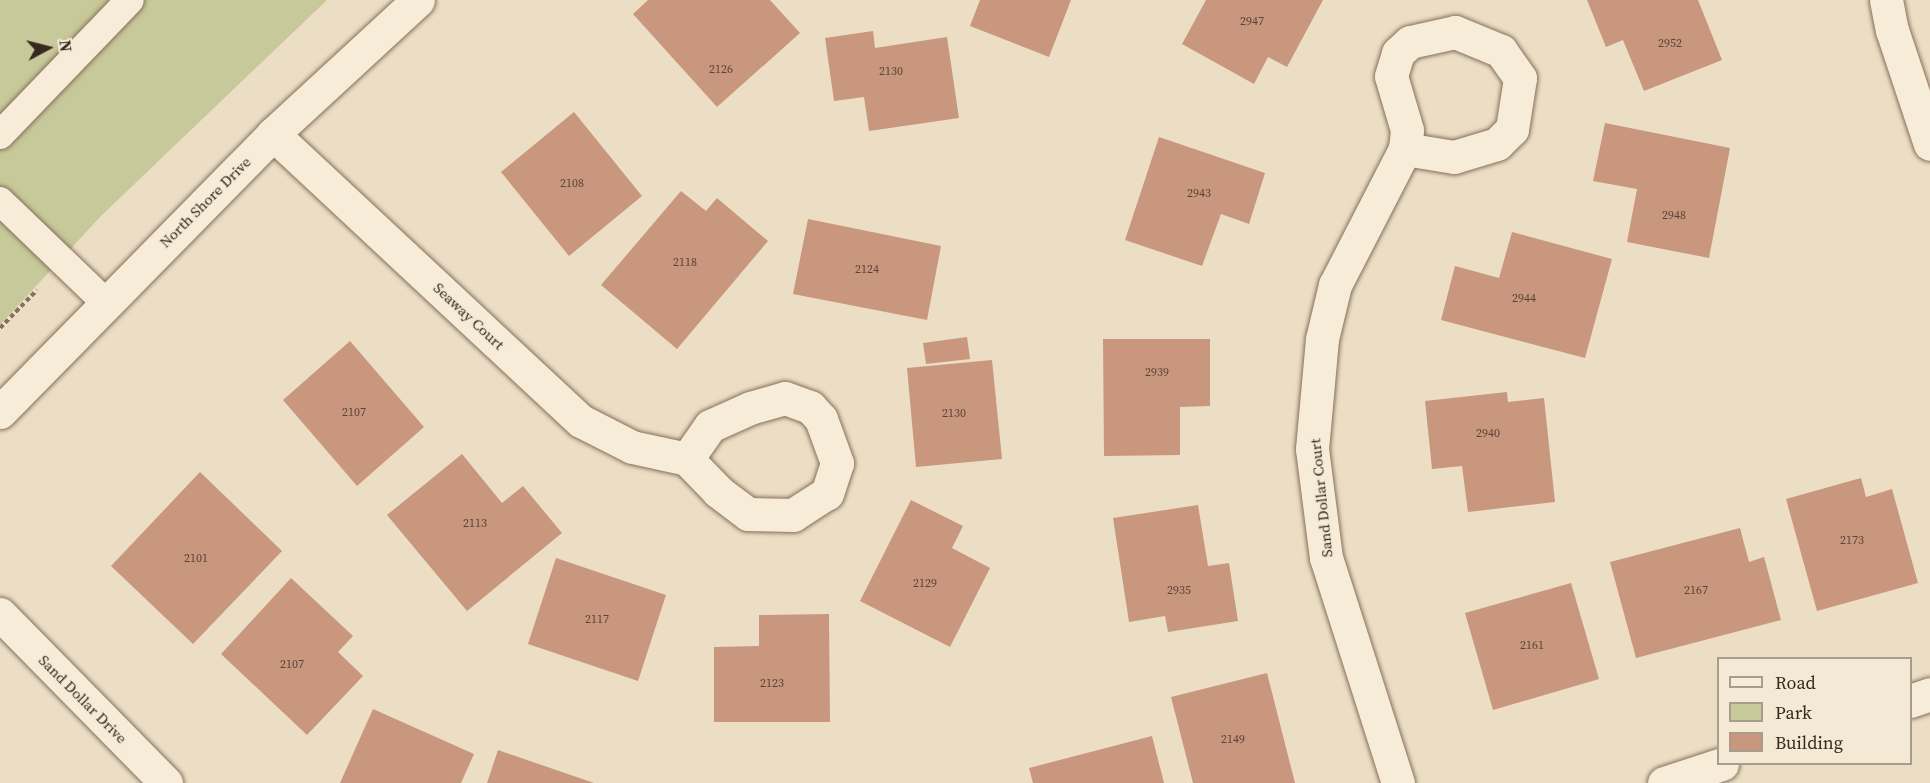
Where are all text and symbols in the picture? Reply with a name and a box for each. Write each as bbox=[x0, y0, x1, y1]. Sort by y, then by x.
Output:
house number: 2947 bbox=[1240, 15, 1264, 29]
north arrow bbox=[18, 18, 78, 78]
house number: 2952 bbox=[1658, 37, 1682, 51]
text: N bbox=[54, 39, 77, 53]
house number: 2126 bbox=[709, 63, 733, 77]
house number: 2130 bbox=[879, 65, 903, 79]
street label: North Shore Drive bbox=[156, 153, 254, 251]
house number: 2108 bbox=[560, 177, 584, 191]
house number: 2943 bbox=[1187, 187, 1211, 201]
house number: 2948 bbox=[1662, 209, 1686, 223]
house number: 2118 bbox=[673, 256, 697, 270]
house number: 2124 bbox=[855, 263, 879, 277]
street label: Seaway Court bbox=[430, 279, 508, 353]
house number: 2944 bbox=[1512, 292, 1536, 306]
house number: 2939 bbox=[1145, 366, 1169, 380]
house number: 2107 bbox=[342, 406, 366, 420]
house number: 2130 bbox=[942, 407, 966, 421]
house number: 2940 bbox=[1476, 427, 1500, 441]
street label: Sand Dollar Court bbox=[1306, 438, 1336, 558]
house number: 2113 bbox=[463, 517, 487, 531]
house number: 2173 bbox=[1840, 534, 1864, 548]
house number: 2101 bbox=[184, 552, 208, 566]
house number: 2129 bbox=[913, 577, 937, 591]
house number: 2935 bbox=[1167, 584, 1191, 598]
house number: 2167 bbox=[1684, 584, 1708, 598]
house number: 2117 bbox=[585, 613, 609, 627]
house number: 2161 bbox=[1520, 639, 1544, 653]
street label: Sand Dollar Drive bbox=[35, 651, 131, 747]
legend bbox=[1717, 657, 1912, 765]
house number: 2107 bbox=[280, 658, 304, 672]
text: Road bbox=[1775, 670, 1816, 695]
house number: 2123 bbox=[760, 677, 784, 691]
text: Park bbox=[1775, 700, 1812, 725]
text: Building bbox=[1775, 730, 1843, 755]
house number: 2149 bbox=[1221, 733, 1245, 747]

